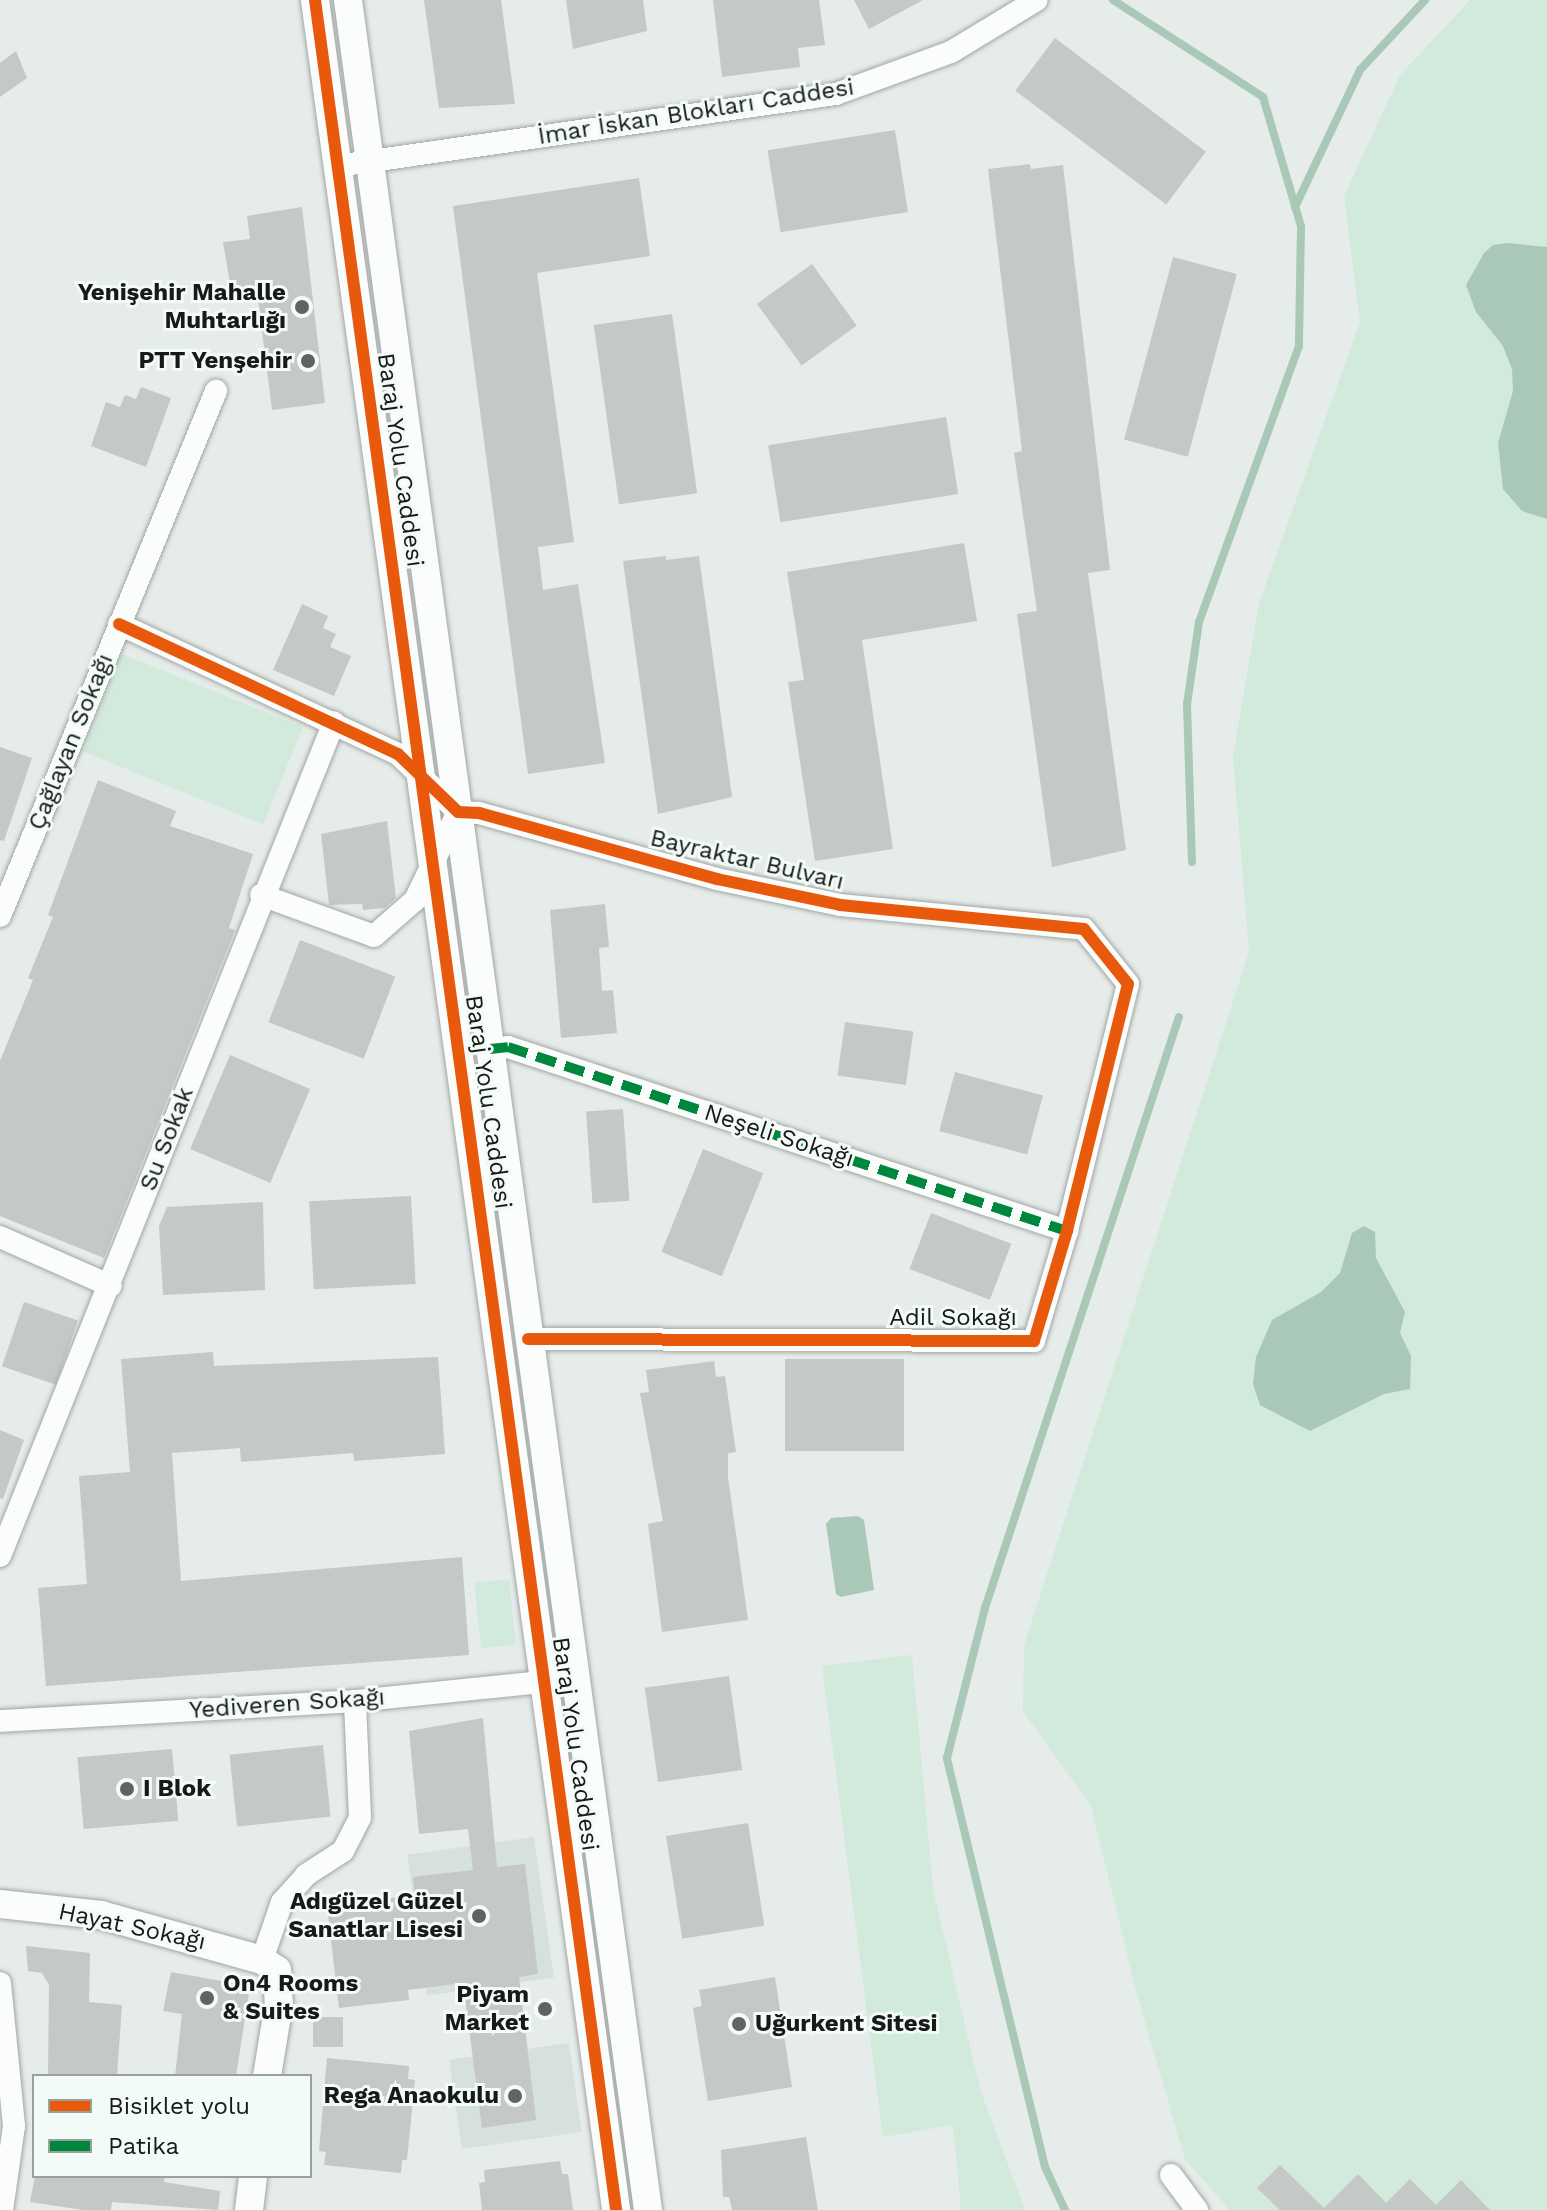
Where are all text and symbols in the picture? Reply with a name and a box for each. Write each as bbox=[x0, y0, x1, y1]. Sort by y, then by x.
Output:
street label: İmar İskan Blokları Caddesi bbox=[536, 73, 856, 151]
place label: Yenişehir Mahalle Muhtarlığı bbox=[77, 279, 286, 335]
marker: Yenişehir Mahalle Muhtarlığı bbox=[293, 298, 311, 316]
place label: PTT Yenşehir bbox=[137, 347, 292, 375]
street label: Baraj Yolu Caddesi bbox=[371, 351, 429, 569]
marker: PTT Yenşehir bbox=[299, 352, 317, 370]
street label: Çağlayan Sokağı bbox=[23, 650, 119, 834]
street label: Bayraktar Bulvarı bbox=[647, 824, 847, 896]
street label: Baraj Yolu Caddesi bbox=[459, 993, 517, 1211]
street label: Su Sokak bbox=[134, 1083, 200, 1195]
street label: Neşeli Sokağı bbox=[701, 1098, 857, 1174]
street label: Adil Sokağı bbox=[889, 1304, 1017, 1332]
street label: Baraj Yolu Caddesi bbox=[546, 1635, 604, 1853]
street label: Yediveren Sokağı bbox=[188, 1683, 386, 1725]
place label: I Blok bbox=[143, 1775, 211, 1803]
marker: I Blok bbox=[118, 1780, 136, 1798]
place label: Adıgüzel Güzel Sanatlar Lisesi bbox=[288, 1888, 463, 1944]
street label: Hayat Sokağı bbox=[56, 1897, 208, 1957]
marker: Adıgüzel Güzel Sanatlar Lisesi bbox=[470, 1907, 488, 1925]
place label: On4 Rooms & Suites bbox=[223, 1970, 358, 2026]
place label: Piyam Market bbox=[444, 1981, 529, 2037]
marker: On4 Rooms & Suites bbox=[198, 1989, 216, 2007]
marker: Piyam Market bbox=[536, 2000, 554, 2018]
place label: Uğurkent Sitesi bbox=[755, 2010, 937, 2038]
marker: Uğurkent Sitesi bbox=[730, 2015, 748, 2033]
legend bbox=[32, 2074, 312, 2178]
place label: Rega Anaokulu bbox=[323, 2082, 499, 2110]
marker: Rega Anaokulu bbox=[506, 2087, 524, 2105]
text: Bisiklet yolu bbox=[108, 2092, 250, 2120]
text: Patika bbox=[108, 2132, 179, 2160]

